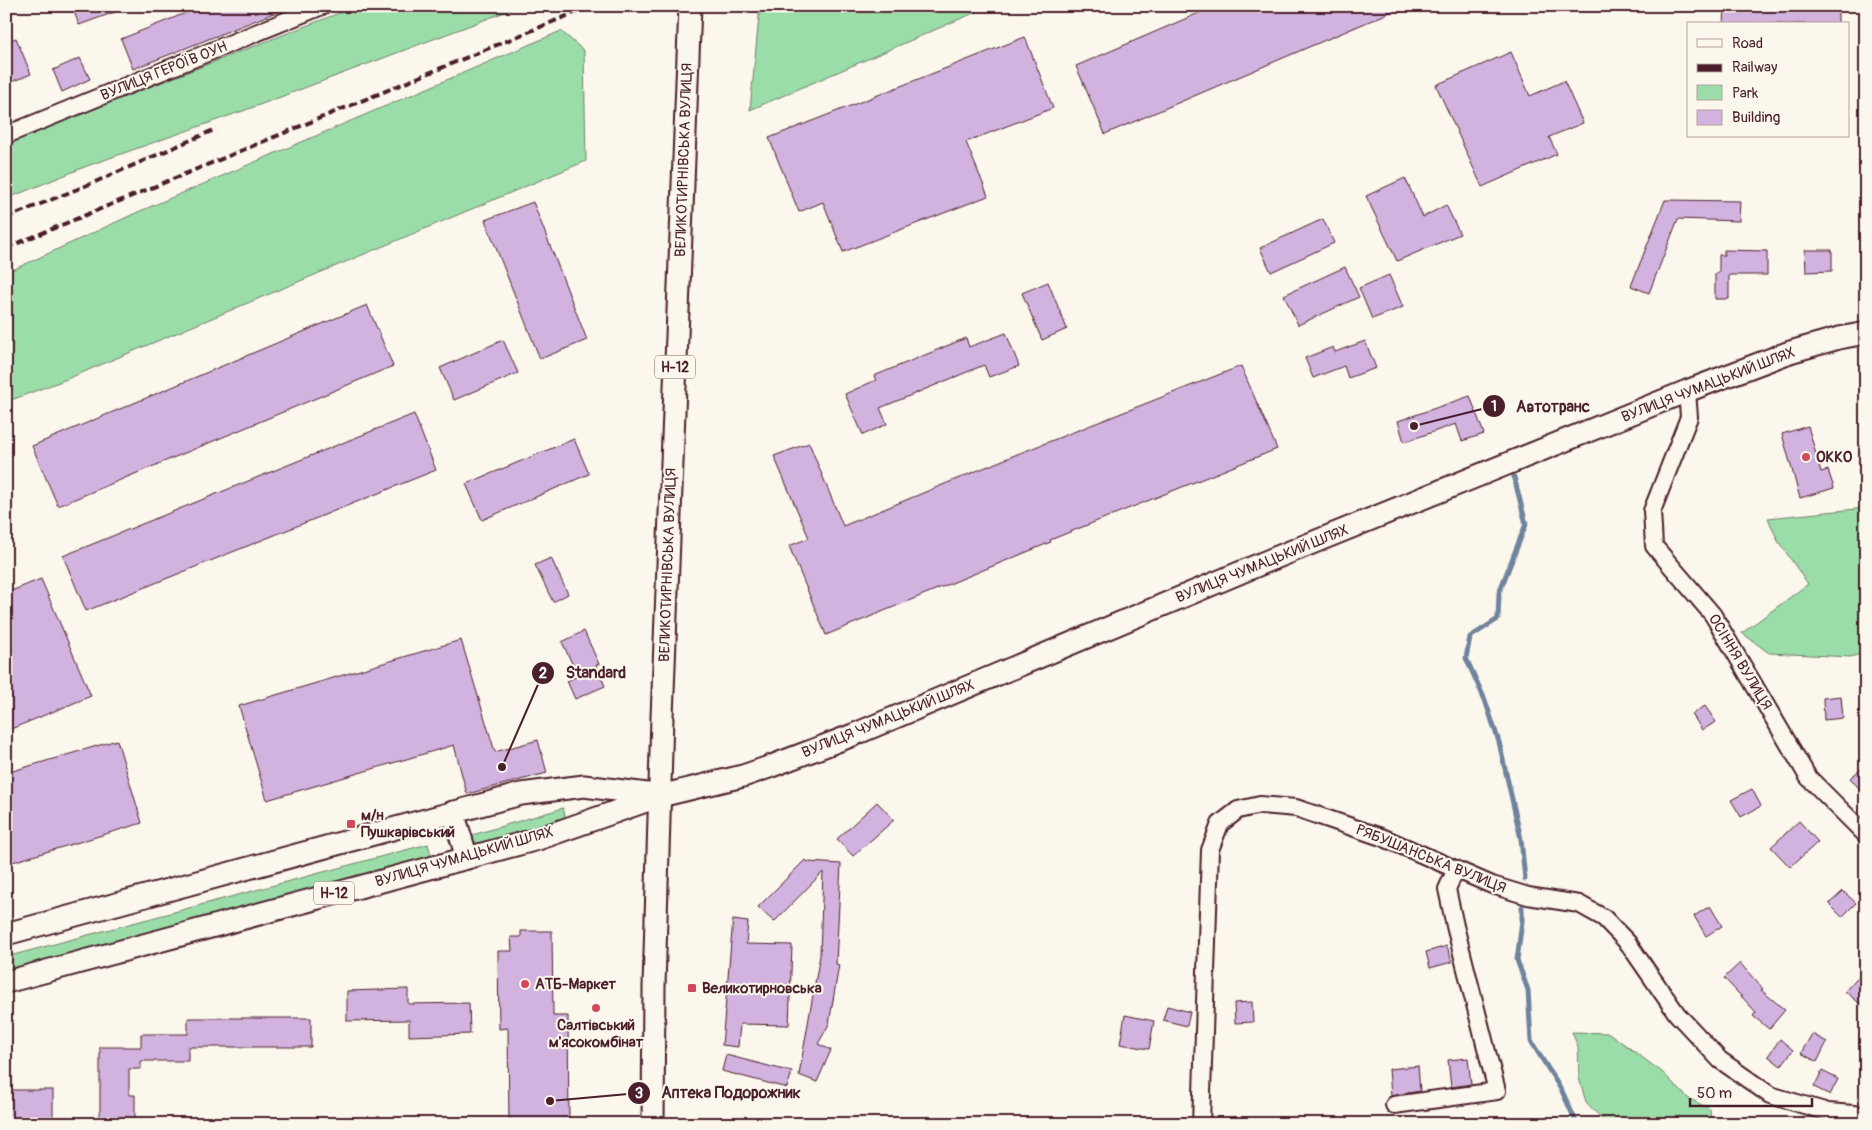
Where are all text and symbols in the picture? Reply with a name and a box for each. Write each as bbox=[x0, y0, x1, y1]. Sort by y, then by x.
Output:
legend bbox=[1687, 22, 1850, 138]
text: Road bbox=[1732, 34, 1763, 53]
street label: ВУЛИЦЯ ГЕРОЇВ ОУН bbox=[98, 37, 230, 105]
text: Railway bbox=[1732, 58, 1778, 77]
street label: ВЕЛИКОТИРНІВСЬКА ВУЛИЦЯ bbox=[671, 63, 697, 257]
text: Park bbox=[1732, 84, 1759, 103]
text: Building bbox=[1732, 108, 1780, 127]
street label: ВУЛИЦЯ ЧУМАЦЬКИЙ ШЛЯХ bbox=[1619, 343, 1797, 427]
road number: Н-12 bbox=[655, 356, 695, 378]
callout: Автотранс bbox=[1481, 391, 1600, 422]
text: 1 bbox=[1491, 397, 1497, 416]
text: Автотранс bbox=[1516, 397, 1590, 417]
place label: ОККО bbox=[1816, 448, 1853, 467]
marker: ОККО bbox=[1800, 451, 1812, 463]
street label: ВЕЛИКОТИРНІВСЬКА ВУЛИЦЯ bbox=[655, 468, 681, 662]
street label: ВУЛИЦЯ ЧУМАЦЬКИЙ ШЛЯХ bbox=[1173, 521, 1351, 607]
street label: ОСІННЯ ВУЛИЦЯ bbox=[1704, 610, 1776, 714]
callout: Standard bbox=[531, 657, 636, 688]
text: Standard bbox=[566, 663, 626, 683]
text: 2 bbox=[539, 664, 547, 683]
street label: ВУЛИЦЯ ЧУМАЦЬКИЙ ШЛЯХ bbox=[799, 676, 977, 762]
place label: м/н Пушкарівський bbox=[361, 806, 455, 842]
marker: м/н Пушкарівський bbox=[345, 818, 357, 830]
street label: РЯБУШАНСЬКА ВУЛИЦЯ bbox=[1353, 820, 1509, 898]
street label: ВУЛИЦЯ ЧУМАЦЬКИЙ ШЛЯХ bbox=[373, 822, 555, 892]
road number: Н-12 bbox=[314, 881, 354, 904]
place label: АТБ-Маркет bbox=[535, 975, 616, 994]
marker: АТБ-Маркет bbox=[519, 978, 531, 990]
place label: Великотирновська bbox=[702, 979, 822, 998]
marker: Великотирновська bbox=[686, 982, 698, 994]
marker: Салтівський м'ясокомбінат bbox=[590, 1002, 602, 1014]
place label: Салтівський м'ясокомбінат bbox=[549, 1016, 644, 1052]
scale bar bbox=[1690, 1075, 1812, 1107]
callout: Аптека Подорожник bbox=[626, 1077, 811, 1108]
text: Аптека Подорожник bbox=[661, 1083, 801, 1103]
text: 3 bbox=[635, 1084, 643, 1103]
text: 50 m bbox=[1697, 1084, 1732, 1103]

